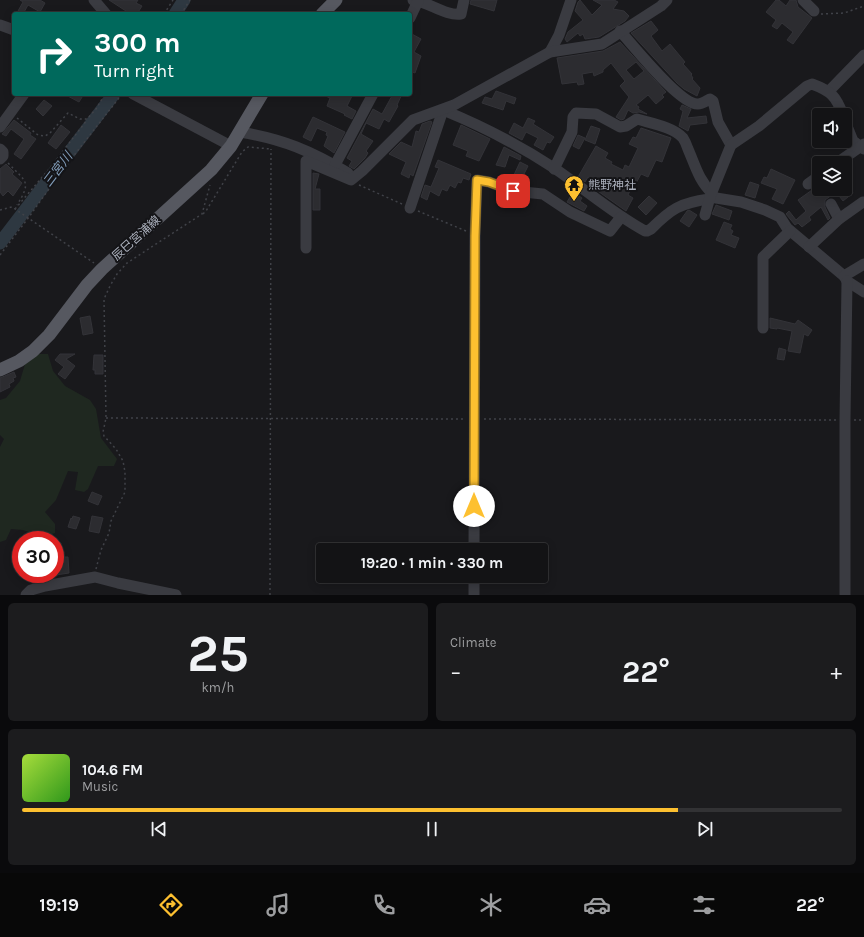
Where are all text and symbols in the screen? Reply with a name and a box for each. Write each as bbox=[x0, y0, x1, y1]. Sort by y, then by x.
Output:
text: 300 m bbox=[94, 26, 181, 59]
icon: right bbox=[28, 28, 80, 80]
text: Turn right bbox=[94, 60, 174, 82]
map controls bbox=[812, 108, 852, 196]
button: sound bbox=[812, 108, 852, 148]
water label: 三宮川 bbox=[40, 148, 76, 189]
button: layers bbox=[812, 156, 852, 196]
pin bbox=[496, 174, 530, 208]
temple icon: 熊野神社 bbox=[563, 174, 585, 202]
place label: 熊野神社 bbox=[588, 178, 636, 192]
icon: arrive bbox=[502, 180, 524, 202]
street label: 辰巳宮浦線 bbox=[109, 213, 163, 263]
position arrow bbox=[453, 485, 495, 527]
speed limit sign: 30 bbox=[12, 531, 64, 583]
text: 19:20 · 1 min · 330 m bbox=[361, 554, 503, 572]
text: 25 bbox=[187, 623, 249, 684]
text: Climate bbox=[450, 635, 496, 650]
text: 22° bbox=[622, 654, 670, 690]
text: − bbox=[450, 659, 462, 685]
text: + bbox=[830, 659, 842, 685]
text: km/h bbox=[202, 680, 234, 695]
text: 104.6 FM bbox=[82, 761, 143, 779]
text: Music bbox=[82, 779, 118, 794]
icon: previous bbox=[148, 818, 170, 840]
icon: pause bbox=[421, 818, 443, 840]
icon: next bbox=[694, 818, 716, 840]
icon: directions bbox=[157, 891, 185, 919]
icon: music bbox=[264, 891, 292, 919]
icon: phone bbox=[370, 891, 398, 919]
icon: climate bbox=[477, 891, 505, 919]
icon: car bbox=[583, 891, 611, 919]
icon: filters bbox=[690, 891, 718, 919]
text: 19:19 bbox=[39, 894, 79, 916]
text: 22° bbox=[796, 894, 825, 916]

